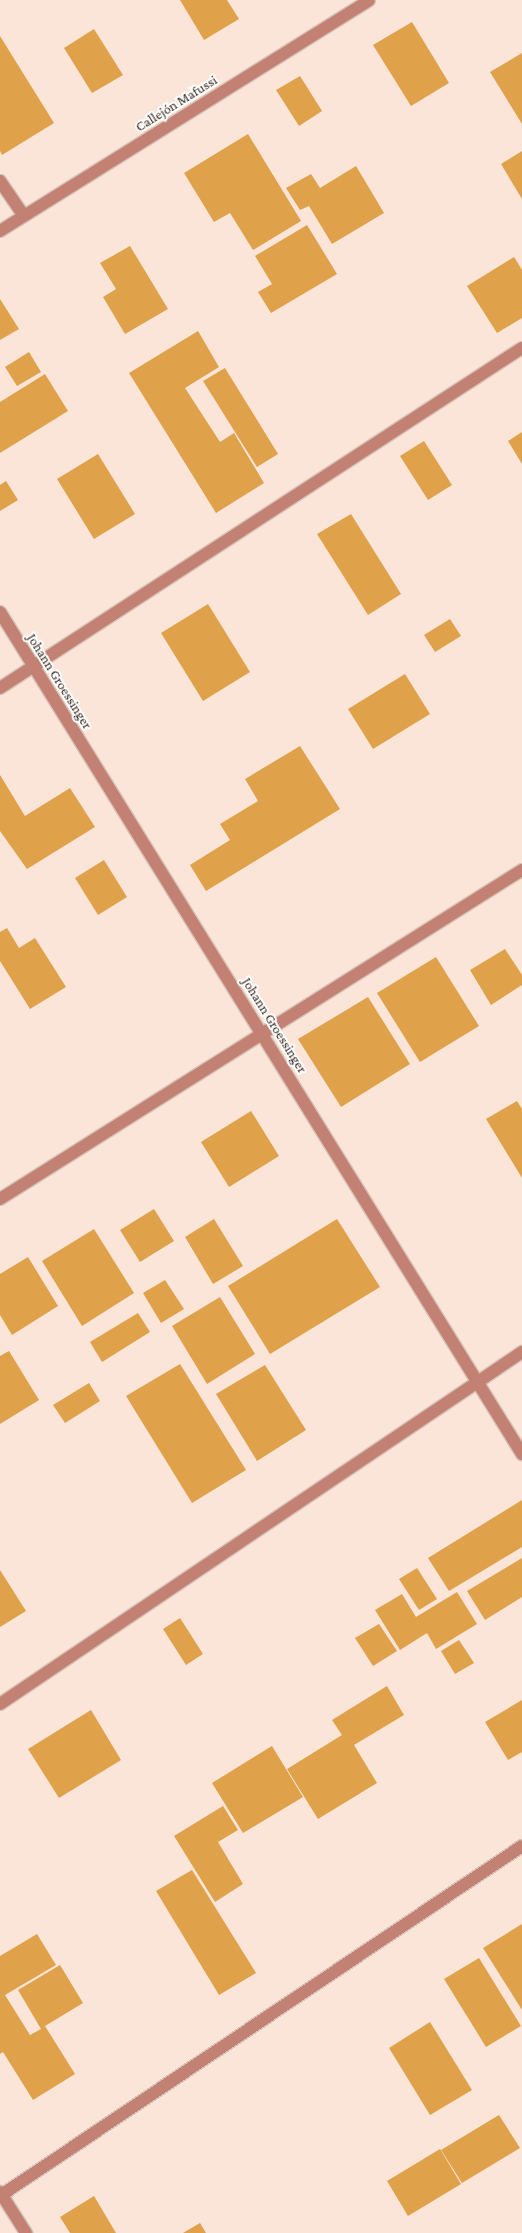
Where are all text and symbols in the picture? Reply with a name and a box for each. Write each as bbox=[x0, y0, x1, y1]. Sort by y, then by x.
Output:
street label: Callejón Mafussi bbox=[132, 71, 220, 135]
street label: Johann Groessinger bbox=[24, 630, 96, 732]
street label: Johann Groessinger bbox=[239, 974, 311, 1076]

